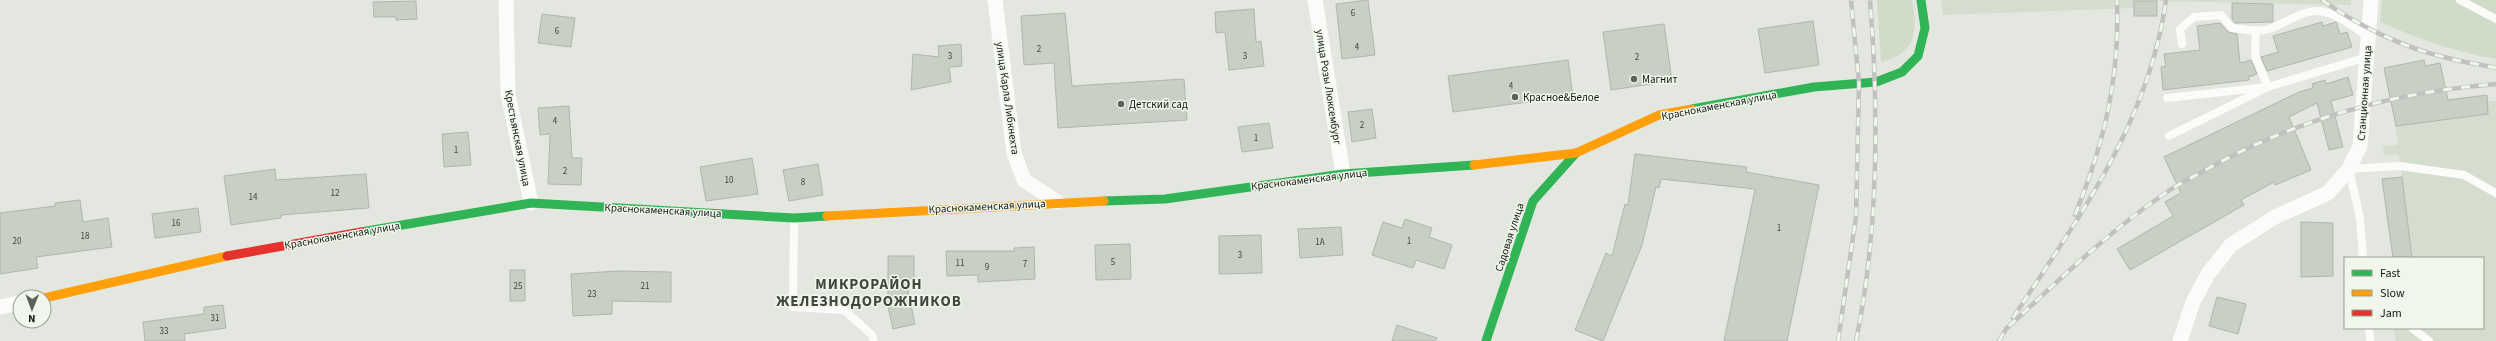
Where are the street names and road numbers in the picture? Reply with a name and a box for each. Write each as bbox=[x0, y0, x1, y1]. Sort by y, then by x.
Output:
street label: улица Розы Люксембург bbox=[1312, 28, 1345, 146]
street label: улица Карла Либкнехта bbox=[992, 41, 1023, 155]
street label: Станционная улица bbox=[2354, 45, 2375, 141]
street label: Краснокаменская улица bbox=[1660, 87, 1778, 124]
street label: Крестьянская улица bbox=[501, 89, 534, 187]
street label: Краснокаменская улица bbox=[1250, 165, 1368, 194]
street label: Краснокаменская улица bbox=[928, 196, 1046, 217]
street label: Краснокаменская улица bbox=[604, 200, 722, 221]
street label: Садовая улица bbox=[1491, 201, 1528, 273]
street label: Краснокаменская улица bbox=[283, 218, 401, 253]

